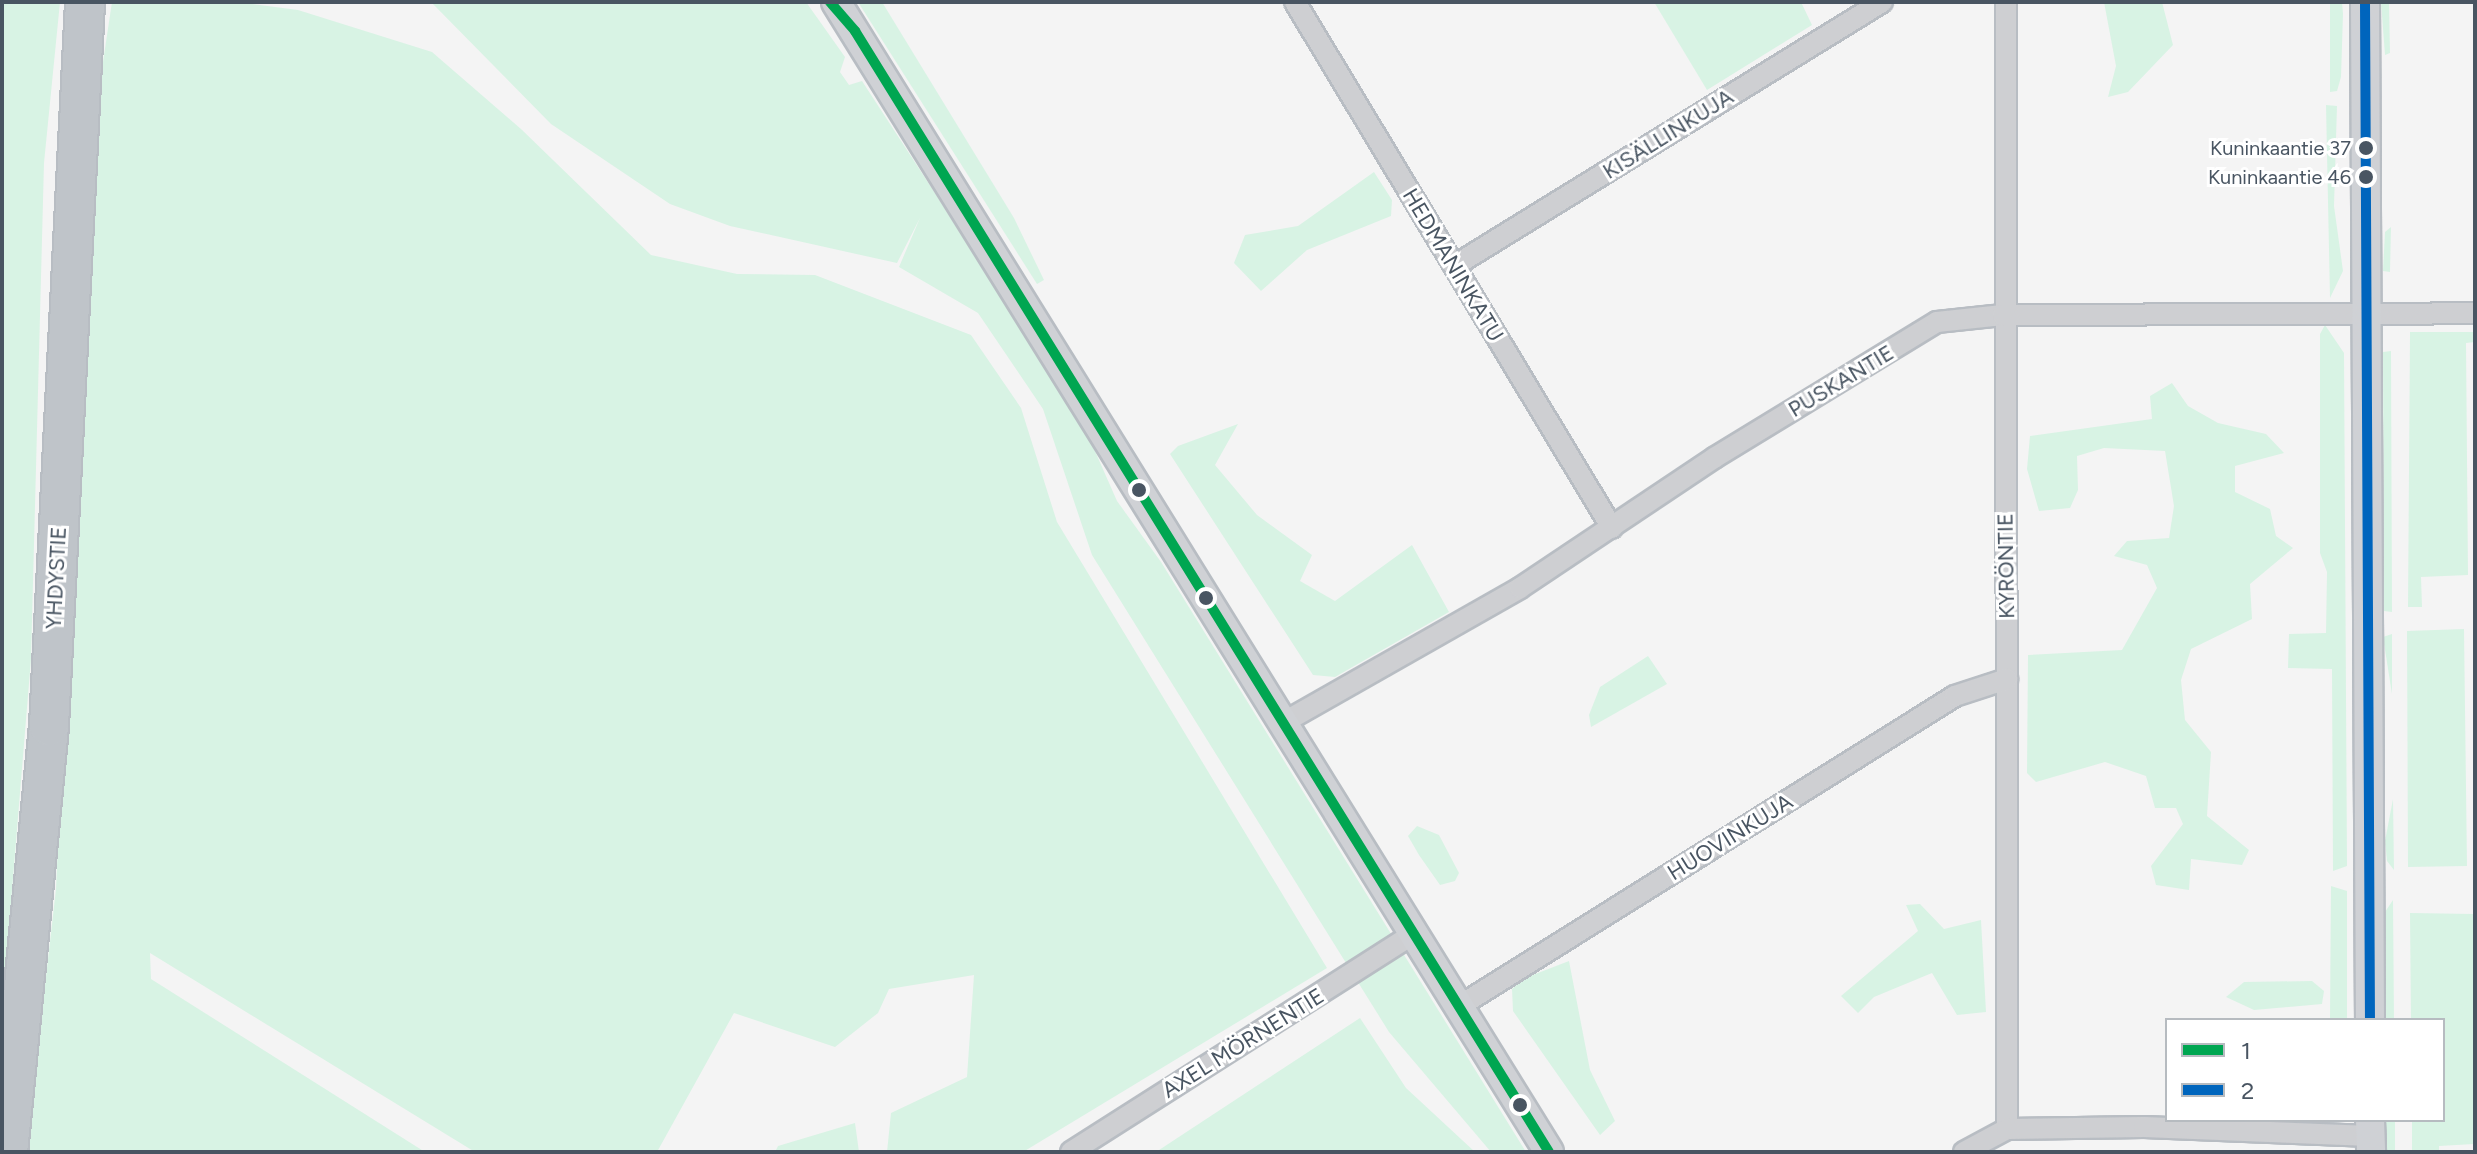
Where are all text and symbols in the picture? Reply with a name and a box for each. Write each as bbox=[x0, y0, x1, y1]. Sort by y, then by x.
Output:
street label: KISÄLLINKUJA bbox=[1598, 83, 1738, 185]
place label: Kuninkaantie 37 bbox=[2210, 136, 2351, 160]
marker: Kuninkaantie 37 bbox=[2358, 140, 2374, 156]
place label: Kuninkaantie 46 bbox=[2208, 165, 2351, 189]
marker: Kuninkaantie 46 bbox=[2358, 169, 2374, 185]
street label: HEDMANINKATU bbox=[1397, 184, 1509, 346]
street label: PUSKANTIE bbox=[1784, 339, 1898, 423]
unlabelled marker bbox=[1131, 482, 1147, 498]
street label: KYRÖNTIE bbox=[1992, 513, 2020, 619]
street label: YHDYSTIE bbox=[40, 526, 72, 630]
unlabelled marker bbox=[1198, 590, 1214, 606]
street label: HUOVINKUJA bbox=[1663, 788, 1797, 886]
street label: AXEL MÖRNENTIE bbox=[1157, 983, 1329, 1103]
legend bbox=[2165, 1018, 2445, 1122]
text: 1 bbox=[2241, 1036, 2251, 1065]
text: 2 bbox=[2241, 1076, 2254, 1105]
unlabelled marker bbox=[1512, 1097, 1528, 1113]

